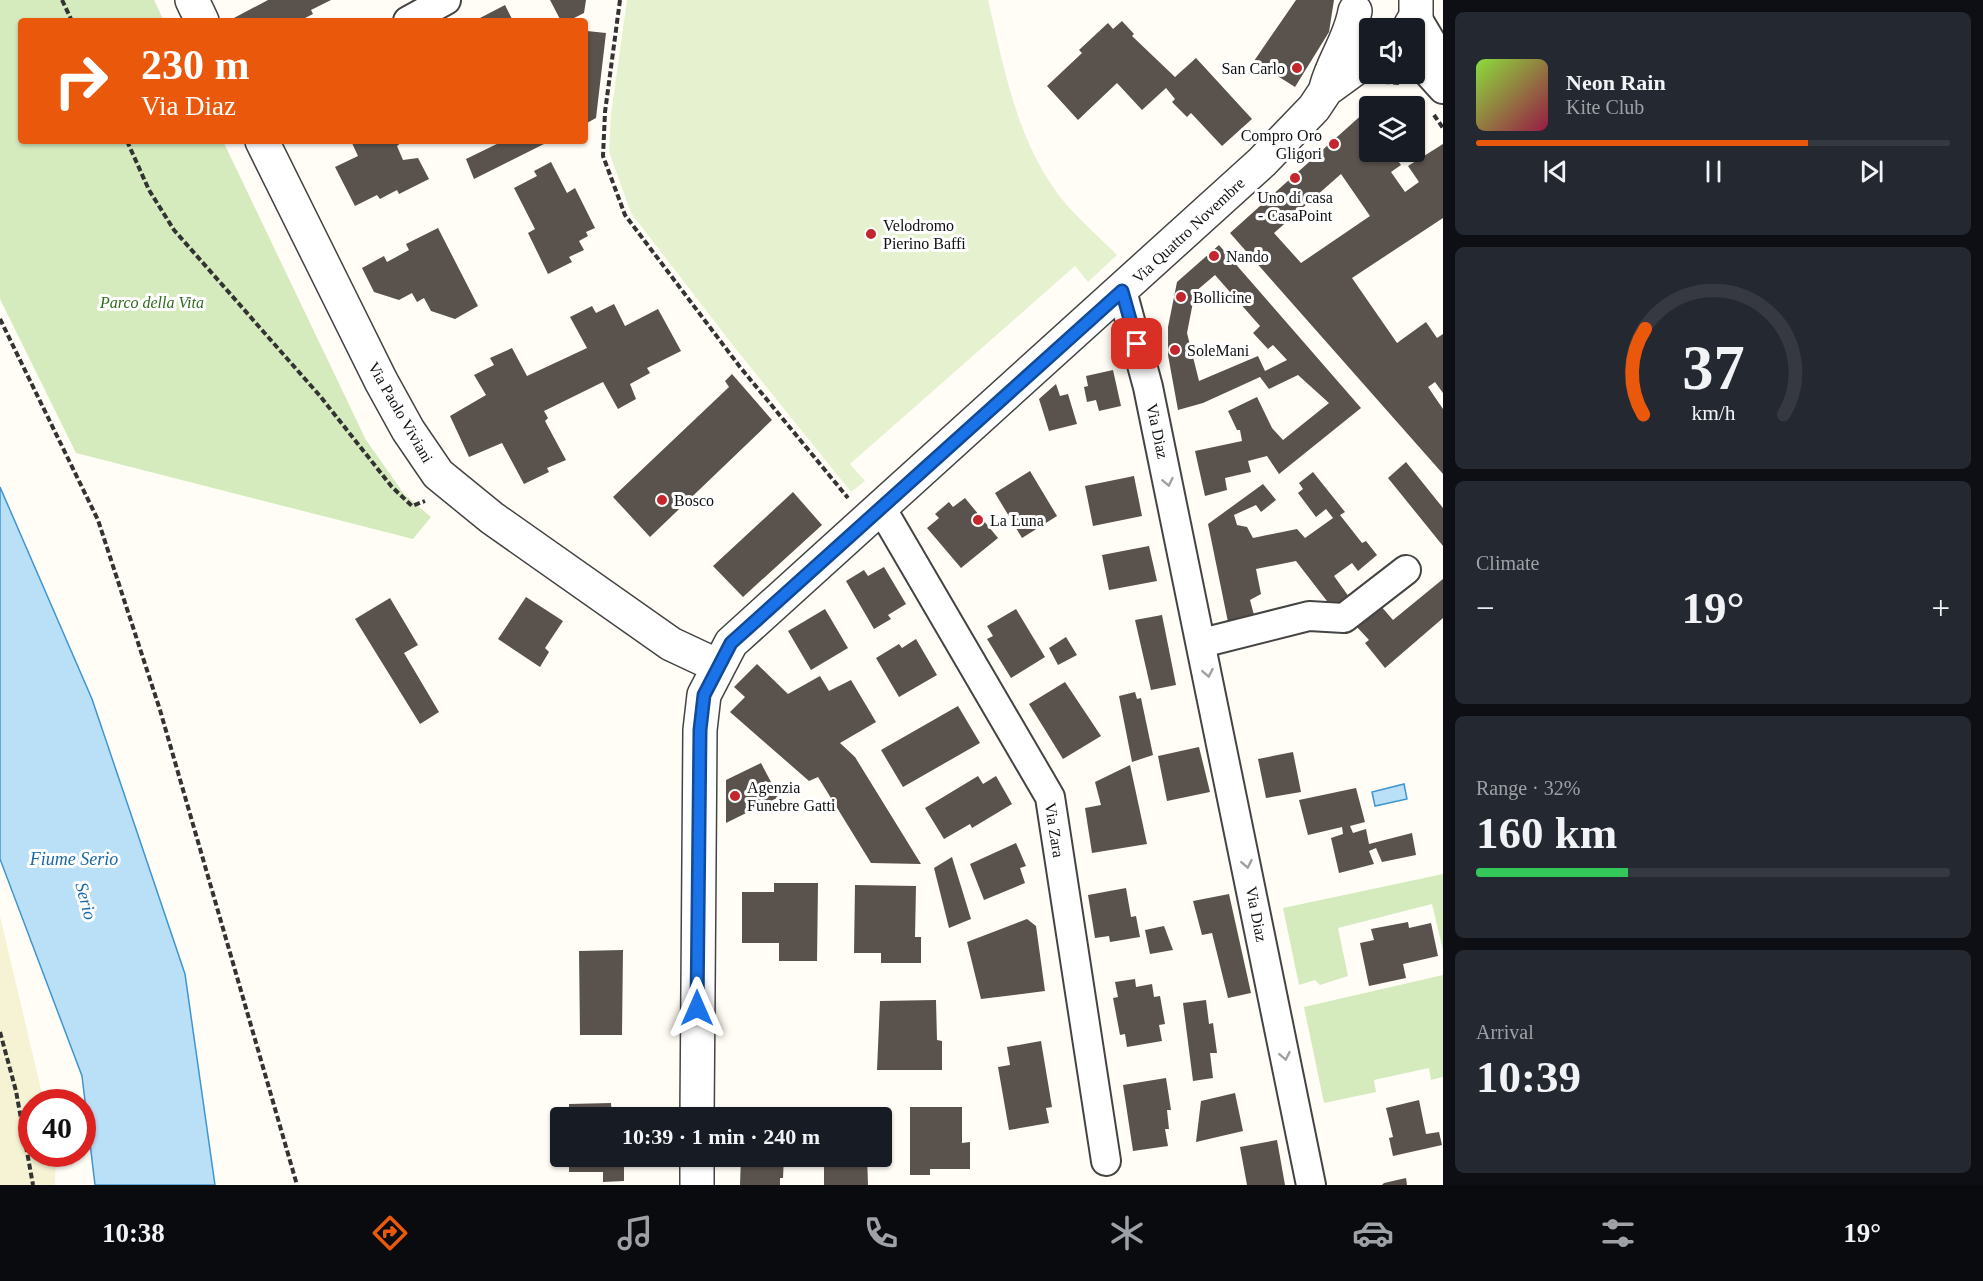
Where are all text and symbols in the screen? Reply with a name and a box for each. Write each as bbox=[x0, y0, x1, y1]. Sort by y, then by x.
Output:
map controls bbox=[1359, 18, 1425, 162]
button: sound bbox=[1359, 18, 1425, 84]
icon: right bbox=[42, 42, 120, 120]
text: 230 m bbox=[141, 42, 250, 88]
place label: San Carlo bbox=[1221, 60, 1285, 77]
marker: San Carlo bbox=[1290, 61, 1304, 75]
text: Neon Rain bbox=[1566, 70, 1666, 95]
text: Via Diaz bbox=[141, 91, 236, 121]
button: layers bbox=[1359, 96, 1425, 162]
text: Kite Club bbox=[1566, 96, 1644, 118]
place label: Compro Oro Gligori bbox=[1241, 127, 1323, 163]
marker: Compro Oro Gligori bbox=[1327, 137, 1341, 151]
icon: previous bbox=[1539, 155, 1572, 188]
icon: pause bbox=[1697, 155, 1730, 188]
icon: next bbox=[1855, 155, 1888, 188]
marker: Uno di casa - CasaPoint bbox=[1288, 171, 1302, 185]
street label: Via Quattro Novembre bbox=[1129, 174, 1248, 287]
place label: Uno di casa - CasaPoint bbox=[1257, 189, 1333, 224]
place label: Velodromo Pierino Baffi bbox=[883, 217, 966, 252]
marker: Velodromo Pierino Baffi bbox=[864, 227, 878, 241]
place label: Nando bbox=[1226, 248, 1269, 265]
marker: Nando bbox=[1207, 249, 1221, 263]
place label: Bollicine bbox=[1193, 289, 1252, 306]
marker: Bollicine bbox=[1174, 290, 1188, 304]
park label: Parco della Vita bbox=[99, 294, 204, 311]
pin bbox=[1111, 318, 1162, 369]
icon: arrive bbox=[1120, 327, 1153, 360]
text: 37 bbox=[1682, 333, 1744, 402]
place label: SoleMani bbox=[1187, 342, 1250, 359]
marker: SoleMani bbox=[1168, 343, 1182, 357]
street label: Via Paolo Viviani bbox=[365, 359, 437, 466]
text: km/h bbox=[1691, 401, 1735, 425]
street label: Via Diaz bbox=[1143, 402, 1172, 460]
one-way arrow bbox=[1161, 477, 1174, 487]
place label: Bosco bbox=[674, 492, 714, 509]
marker: Bosco bbox=[655, 493, 669, 507]
place label: La Luna bbox=[990, 512, 1044, 529]
marker: La Luna bbox=[971, 513, 985, 527]
text: Climate bbox=[1476, 552, 1539, 574]
text: 19° bbox=[1682, 583, 1745, 633]
text: − bbox=[1476, 590, 1495, 626]
text: + bbox=[1931, 590, 1950, 626]
one-way arrow bbox=[1201, 668, 1214, 678]
text: Range · 32% bbox=[1476, 777, 1580, 799]
place label: Agenzia Funebre Gatti bbox=[747, 779, 836, 814]
marker: Agenzia Funebre Gatti bbox=[728, 789, 742, 803]
street label: Via Zara bbox=[1042, 801, 1067, 859]
text: 160 km bbox=[1476, 808, 1617, 858]
water label: Fiume Serio bbox=[29, 849, 118, 869]
one-way arrow bbox=[1239, 859, 1252, 869]
water label: Serio bbox=[71, 880, 101, 922]
street label: Via Diaz bbox=[1243, 885, 1270, 943]
position arrow bbox=[665, 976, 729, 1040]
text: Arrival bbox=[1476, 1021, 1534, 1043]
one-way arrow bbox=[1278, 1050, 1291, 1060]
text: 10:39 bbox=[1476, 1052, 1581, 1102]
speed limit sign: 40 bbox=[18, 1089, 96, 1167]
text: 10:39 · 1 min · 240 m bbox=[622, 1124, 820, 1149]
icon: directions bbox=[369, 1212, 411, 1254]
icon: music bbox=[614, 1212, 656, 1254]
icon: phone bbox=[860, 1212, 902, 1254]
icon: climate bbox=[1106, 1212, 1148, 1254]
icon: car bbox=[1352, 1212, 1394, 1254]
icon: filters bbox=[1597, 1212, 1639, 1254]
text: 10:38 bbox=[102, 1218, 165, 1248]
text: 19° bbox=[1843, 1218, 1881, 1248]

